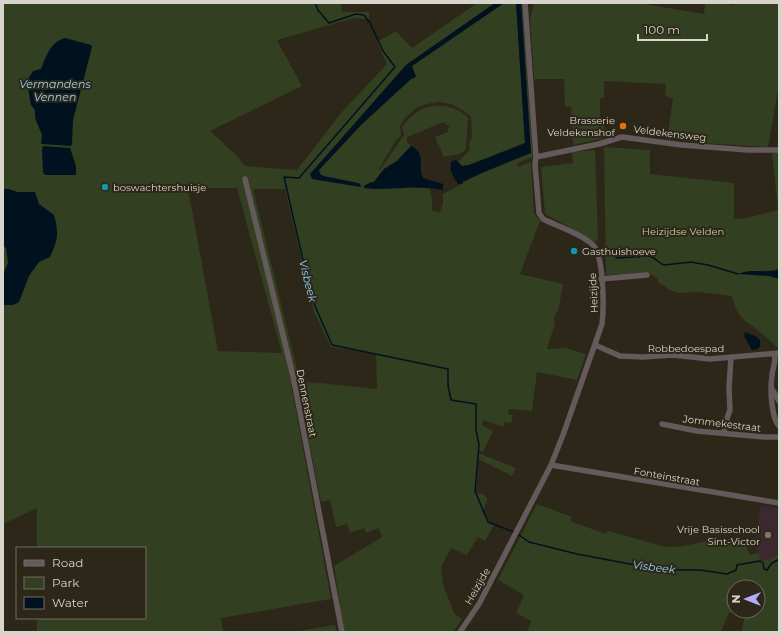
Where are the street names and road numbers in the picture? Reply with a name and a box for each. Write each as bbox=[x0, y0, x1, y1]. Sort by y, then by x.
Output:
street label: Veldekensweg bbox=[633, 123, 707, 144]
street label: Heizijde bbox=[586, 273, 601, 313]
street label: Robbedoespad bbox=[648, 342, 724, 355]
street label: Dennenstraat bbox=[294, 368, 319, 438]
street label: Jommekestraat bbox=[681, 412, 762, 435]
street label: Fonteinstraat bbox=[633, 464, 701, 489]
street label: Heizijde bbox=[462, 566, 493, 607]

